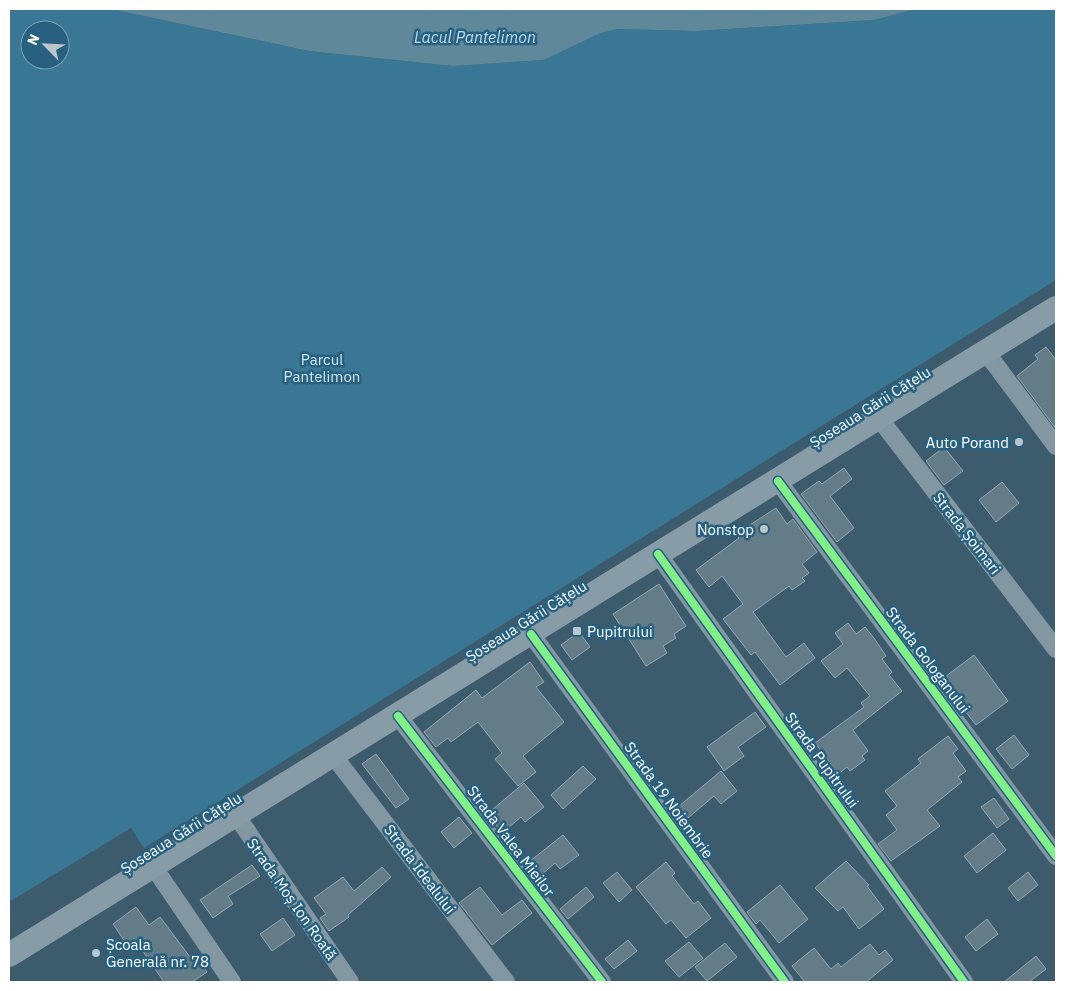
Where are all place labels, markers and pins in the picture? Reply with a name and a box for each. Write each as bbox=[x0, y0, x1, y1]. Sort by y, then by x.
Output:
place label: Auto Porand bbox=[926, 433, 1009, 452]
marker: Auto Porand bbox=[1013, 436, 1025, 448]
place label: Nonstop bbox=[697, 520, 754, 539]
marker: Nonstop bbox=[758, 523, 770, 535]
place label: Pupitrului bbox=[587, 622, 653, 641]
marker: Pupitrului bbox=[571, 625, 583, 637]
place label: Școala Generală nr. 78 bbox=[106, 935, 209, 971]
marker: Școala Generală nr. 78 bbox=[90, 947, 102, 959]

